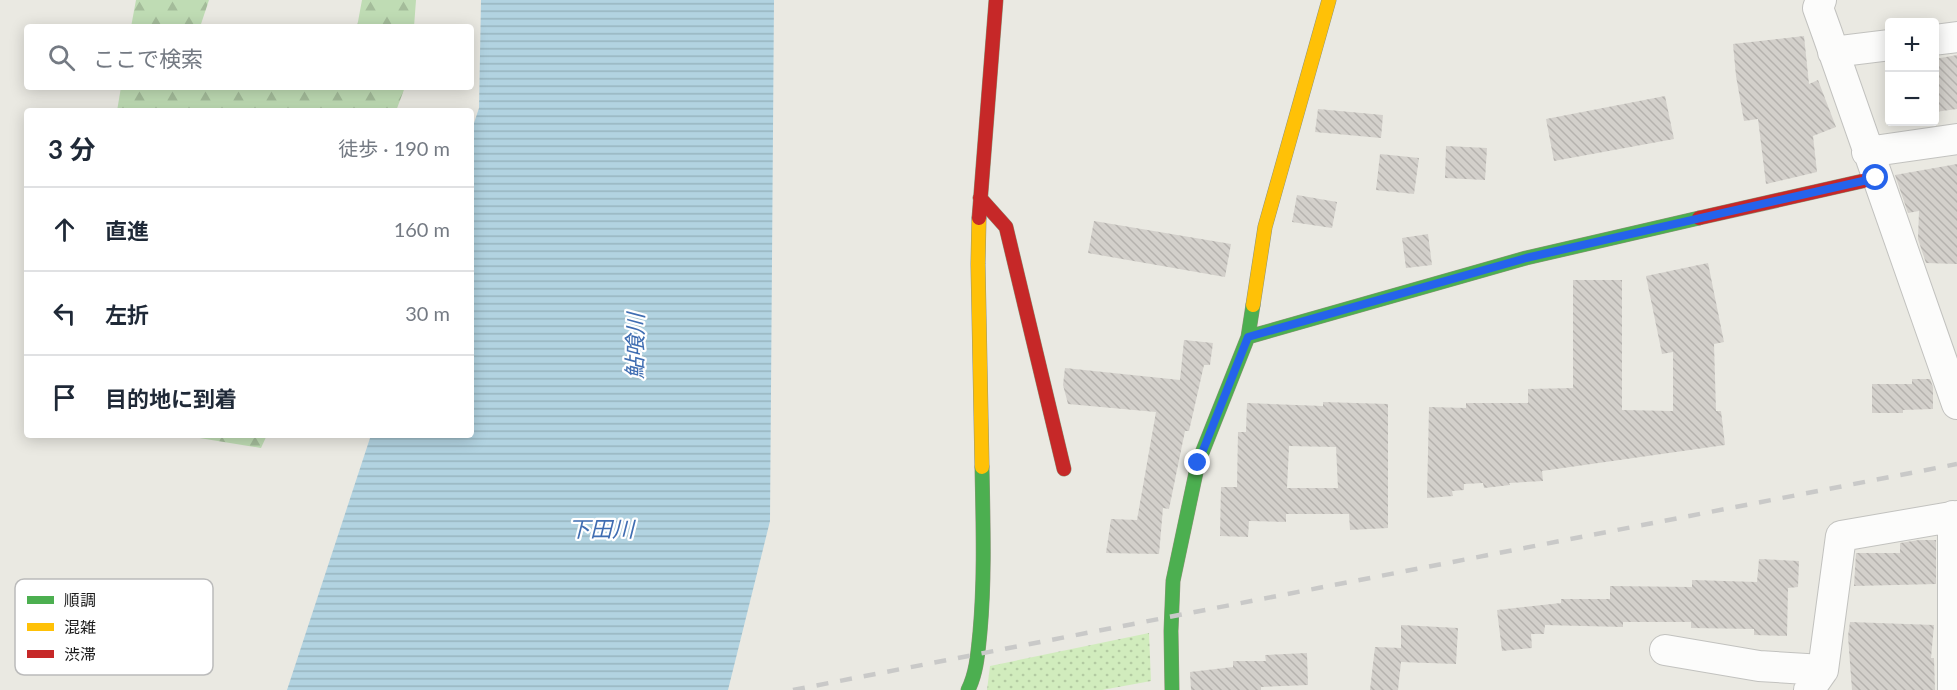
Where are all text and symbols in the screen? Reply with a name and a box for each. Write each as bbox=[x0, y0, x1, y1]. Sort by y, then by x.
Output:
map controls bbox=[1885, 18, 1939, 126]
button: + bbox=[1885, 18, 1939, 72]
search box bbox=[24, 24, 474, 90]
icon: search bbox=[45, 41, 78, 74]
text: ここで検索 bbox=[93, 45, 203, 72]
button: − bbox=[1885, 72, 1939, 126]
text: 3 分 bbox=[48, 133, 95, 165]
text: 徒歩 · 190 m bbox=[338, 136, 450, 160]
route start bbox=[1862, 164, 1888, 190]
icon: ahead bbox=[48, 213, 81, 246]
text: 直進 bbox=[105, 217, 149, 244]
text: 160 m bbox=[394, 217, 450, 241]
icon: left bbox=[48, 297, 81, 330]
text: 左折 bbox=[105, 301, 149, 328]
text: 30 m bbox=[405, 301, 450, 325]
water label: 鮎喰川 bbox=[620, 311, 649, 379]
icon: arrive bbox=[48, 381, 81, 414]
text: 目的地に到着 bbox=[105, 385, 237, 412]
route end bbox=[1184, 449, 1210, 475]
water label: 下田川 bbox=[568, 515, 636, 542]
legend bbox=[15, 579, 213, 675]
text: 順調 bbox=[64, 590, 96, 609]
text: 混雑 bbox=[64, 617, 96, 636]
text: 渋滞 bbox=[64, 644, 96, 663]

